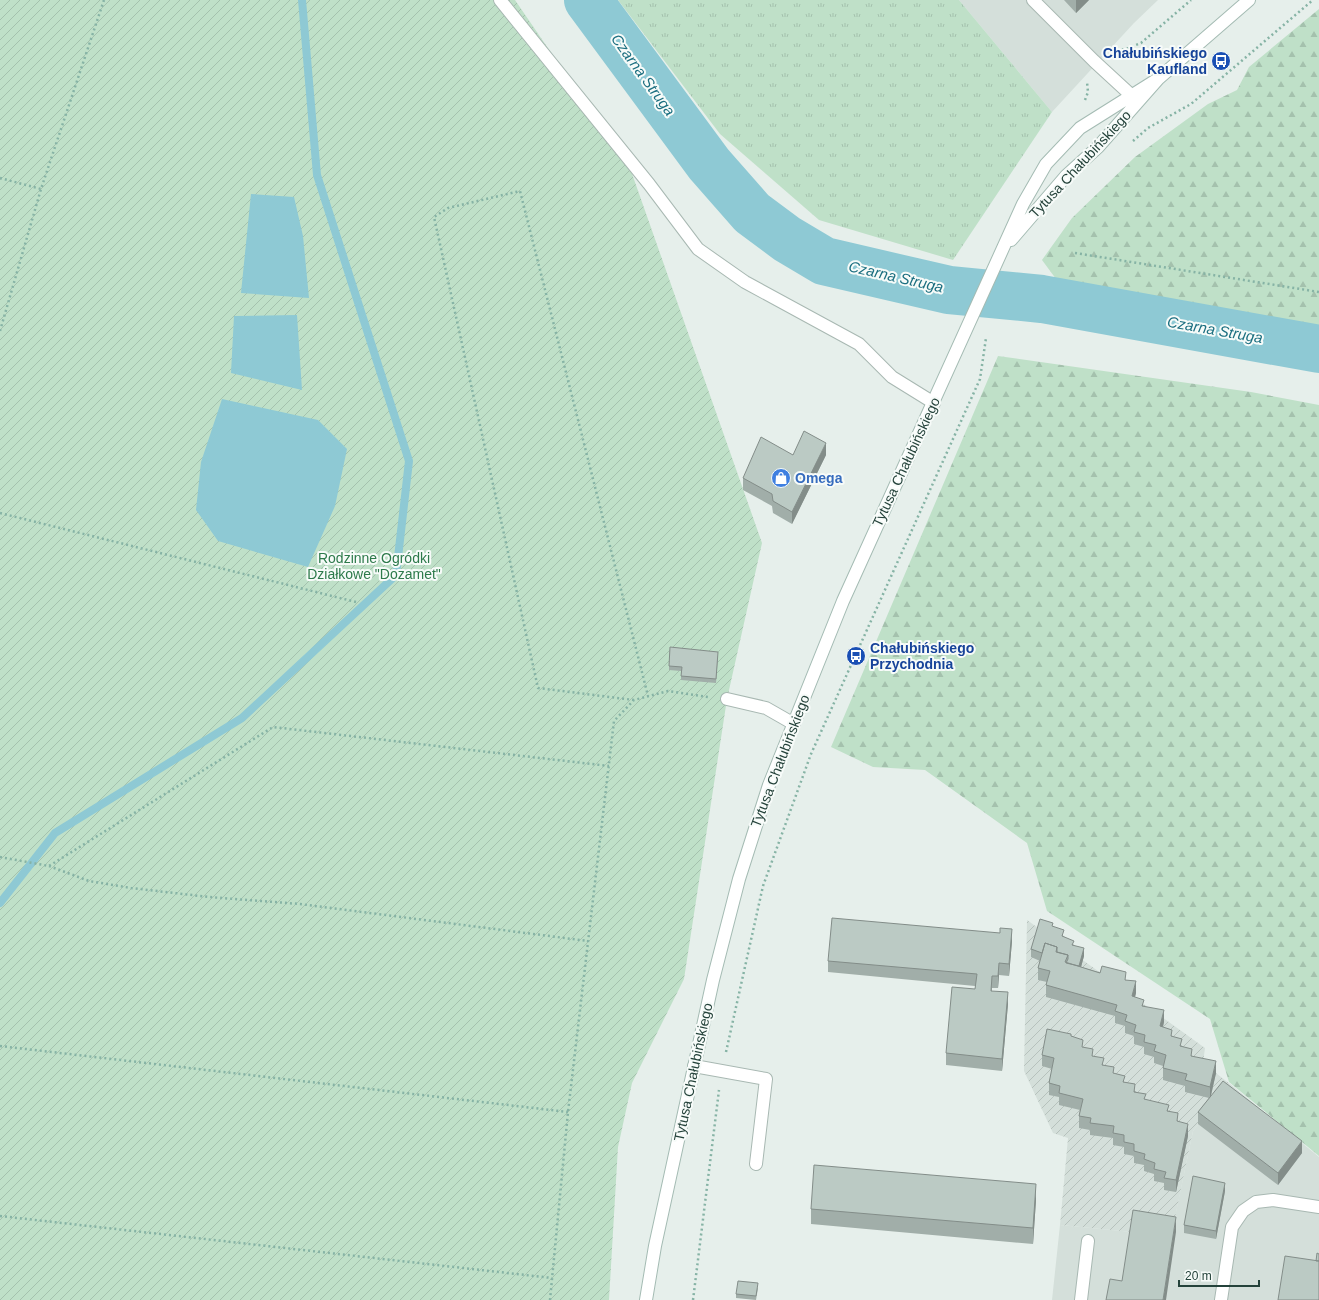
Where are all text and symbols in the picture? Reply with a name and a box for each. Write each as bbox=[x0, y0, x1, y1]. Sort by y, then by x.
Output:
water label: Czarna Struga bbox=[608, 31, 679, 119]
place label: Chałubińskiego Kaufland bbox=[1103, 45, 1207, 77]
bus stop icon: Chałubińskiego Kaufland bbox=[1210, 50, 1232, 72]
street label: Tytusa Chałubińskiego bbox=[1026, 107, 1134, 221]
water label: Czarna Struga bbox=[847, 257, 945, 296]
water label: Czarna Struga bbox=[1166, 313, 1264, 346]
street label: Tytusa Chałubińskiego bbox=[869, 395, 943, 529]
shop icon: Omega bbox=[770, 467, 792, 489]
place label: Omega bbox=[795, 470, 843, 486]
park label: Rodzinne Ogródki Działkowe "Dozamet" bbox=[307, 550, 441, 582]
place label: Chałubińskiego Przychodnia bbox=[870, 640, 974, 672]
bus stop icon: Chałubińskiego Przychodnia bbox=[845, 645, 867, 667]
street label: Tytusa Chałubińskiego bbox=[747, 692, 813, 830]
street label: Tytusa Chałubińskiego bbox=[671, 1001, 716, 1143]
scale bar bbox=[1179, 1262, 1259, 1288]
text: 20 m bbox=[1185, 1269, 1212, 1283]

